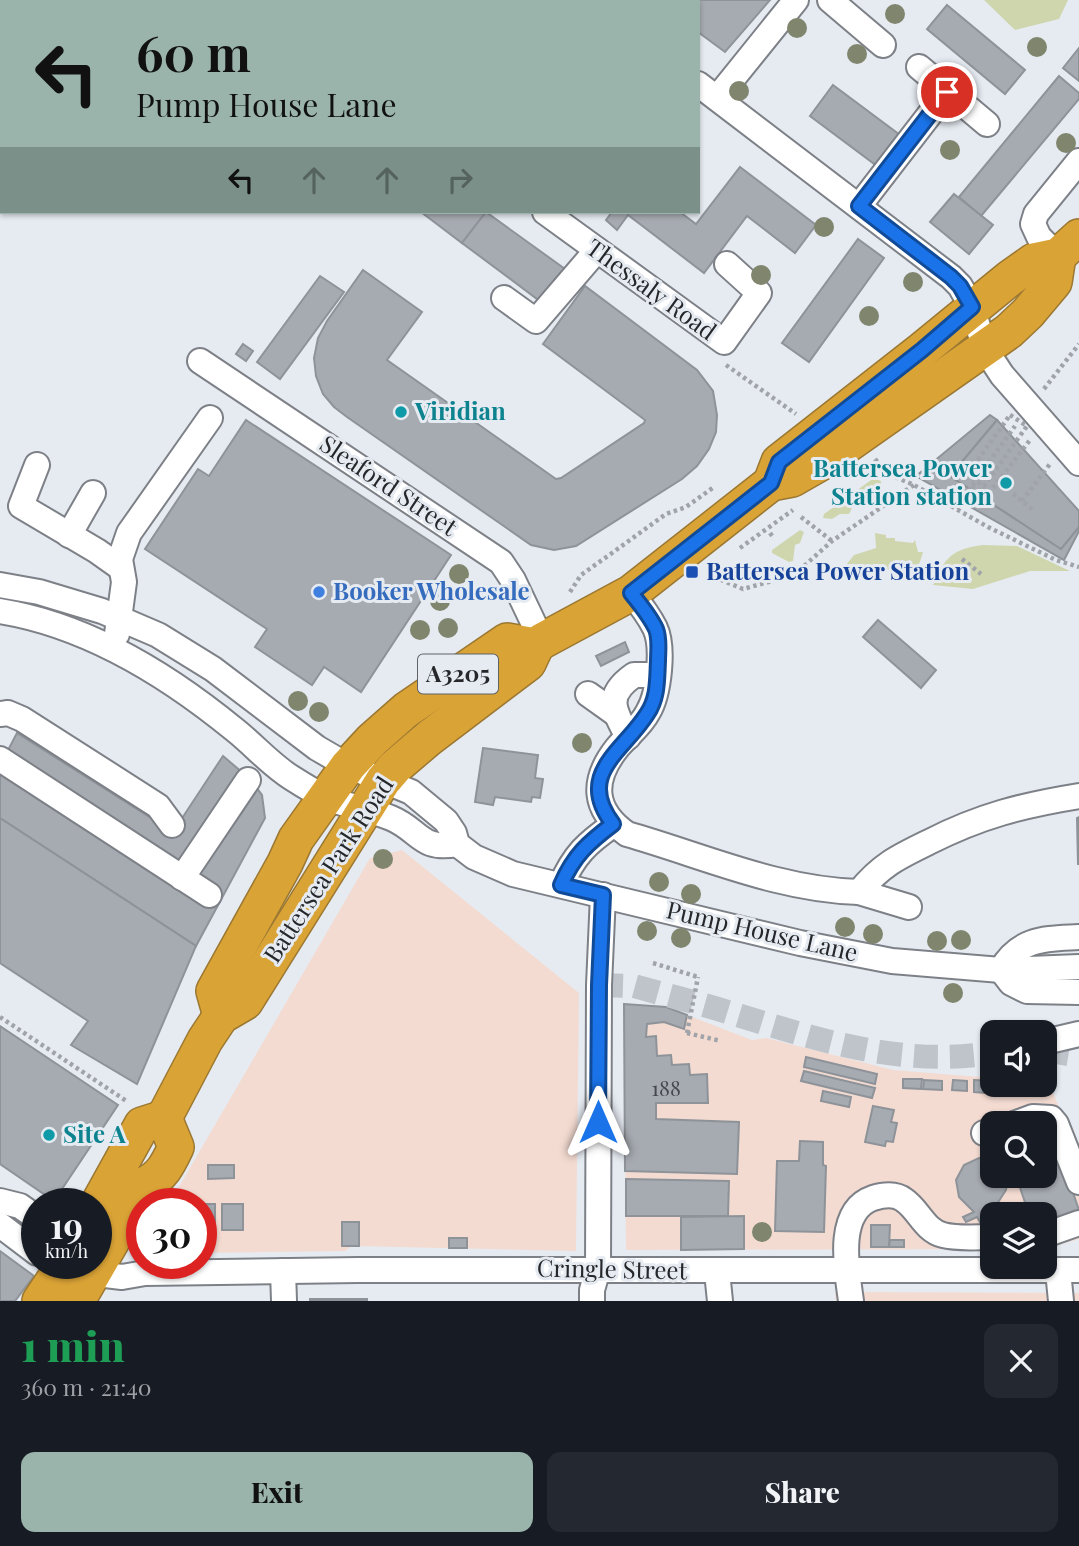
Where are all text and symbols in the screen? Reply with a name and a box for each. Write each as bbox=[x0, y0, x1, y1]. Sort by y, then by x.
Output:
text: 60 m bbox=[136, 19, 251, 84]
icon: left bbox=[21, 28, 112, 119]
pin bbox=[917, 62, 977, 122]
icon: arrive bbox=[928, 73, 966, 111]
text: Pump House Lane bbox=[136, 82, 397, 125]
icon: left bbox=[222, 161, 260, 199]
icon: ahead bbox=[295, 161, 333, 199]
icon: ahead bbox=[368, 161, 406, 199]
icon: right bbox=[441, 161, 479, 199]
street label: Thessaly Road bbox=[581, 230, 724, 346]
place label: Viridian bbox=[414, 394, 506, 426]
marker: Viridian bbox=[393, 404, 409, 420]
street label: Sleaford Street bbox=[314, 427, 464, 542]
place label: Battersea Power Station station bbox=[813, 451, 993, 511]
marker: Battersea Power Station station bbox=[998, 475, 1014, 491]
place label: Battersea Power Station bbox=[706, 554, 969, 586]
marker: Battersea Power Station bbox=[684, 564, 700, 580]
place label: Booker Wholesale bbox=[333, 574, 530, 606]
marker: Booker Wholesale bbox=[311, 584, 327, 600]
road number: A3205 bbox=[418, 654, 498, 694]
street label: Battersea Park Road bbox=[255, 770, 400, 968]
street label: Pump House Lane bbox=[664, 892, 861, 968]
map controls bbox=[980, 1020, 1057, 1279]
button: sound bbox=[980, 1020, 1057, 1097]
house number: 188 bbox=[651, 1073, 681, 1101]
position arrow bbox=[561, 1085, 635, 1159]
button: search bbox=[980, 1111, 1057, 1188]
place label: Site A bbox=[63, 1117, 127, 1149]
marker: Site A bbox=[41, 1127, 57, 1143]
speed limit sign: 30 bbox=[126, 1188, 217, 1279]
text: 19 bbox=[50, 1201, 83, 1248]
button: layers bbox=[980, 1202, 1057, 1279]
text: km/h bbox=[45, 1239, 88, 1263]
street label: Cringle Street bbox=[537, 1251, 688, 1285]
text: 1 min bbox=[21, 1317, 125, 1373]
button: close bbox=[984, 1324, 1058, 1398]
text: 360 m · 21:40 bbox=[21, 1371, 152, 1402]
button: Exit bbox=[21, 1452, 533, 1532]
button: Share bbox=[547, 1452, 1058, 1532]

